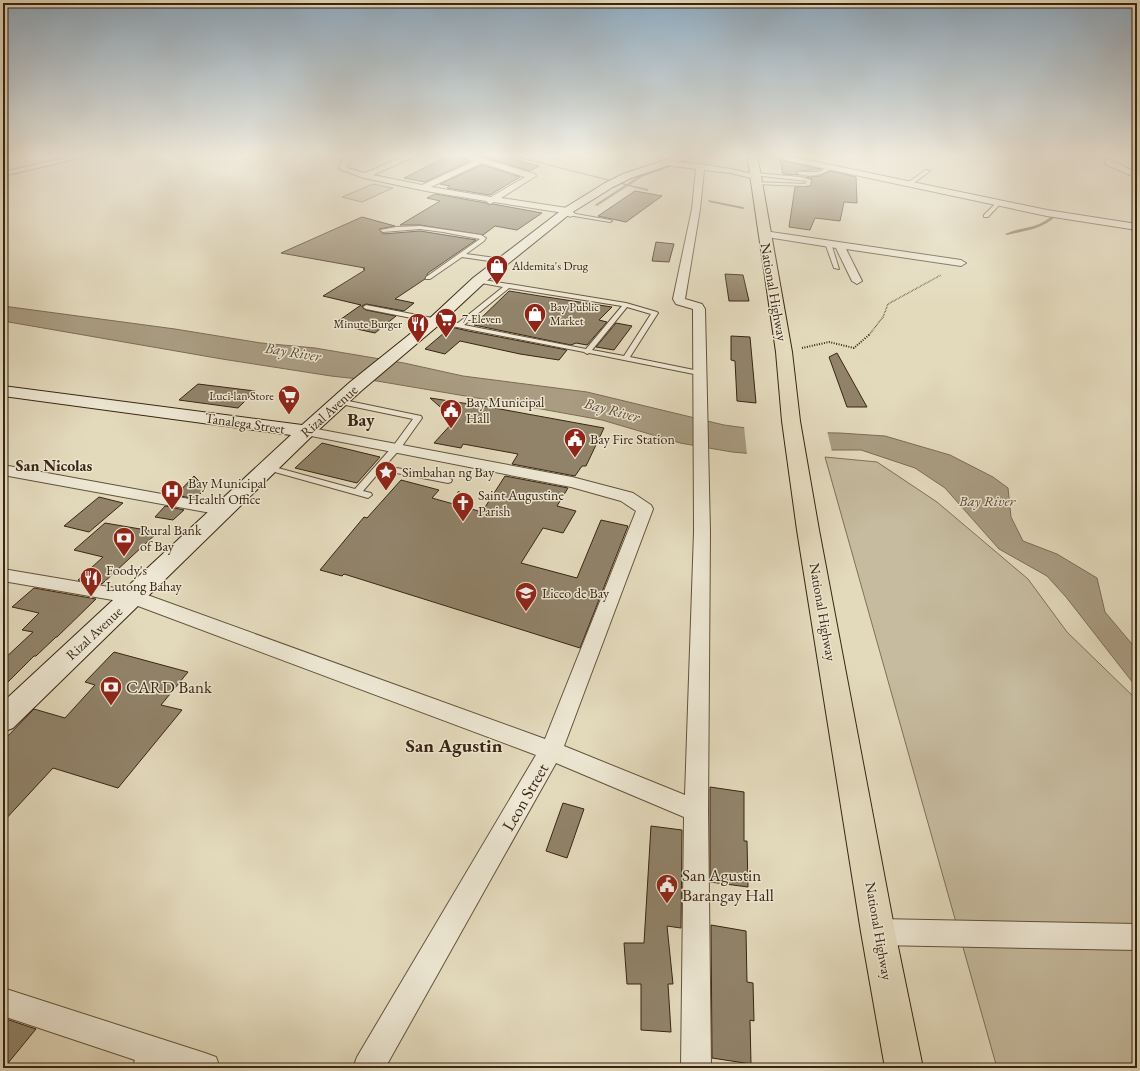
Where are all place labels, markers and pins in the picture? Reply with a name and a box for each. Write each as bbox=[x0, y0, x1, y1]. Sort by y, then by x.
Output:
shop icon: Aldemita's Drug bbox=[484, 253, 510, 286]
place label: Aldemita's Drug bbox=[511, 258, 589, 274]
place label: Bay Public Market bbox=[550, 299, 599, 329]
shop icon: Bay Public Market bbox=[522, 301, 548, 334]
supermarket icon: 7-Eleven bbox=[433, 306, 459, 339]
restaurant icon: Minute Burger bbox=[405, 311, 431, 344]
place label: 7-Eleven bbox=[462, 311, 502, 327]
place label: Minute Burger bbox=[333, 316, 402, 332]
supermarket icon: Luci-lan Store bbox=[276, 383, 302, 416]
place label: Luci-lan Store bbox=[209, 388, 274, 404]
place label: Bay Municipal Hall bbox=[466, 393, 545, 427]
public building icon: Bay Municipal Hall bbox=[438, 397, 464, 430]
public building icon: Bay Fire Station bbox=[562, 426, 588, 459]
place label: Bay Fire Station bbox=[590, 430, 675, 448]
place icon: Simbahan ng Bay bbox=[373, 459, 399, 492]
place label: Simbahan ng Bay bbox=[402, 463, 495, 481]
place label: Bay Municipal Health Office bbox=[188, 474, 267, 508]
hospital icon: Bay Municipal Health Office bbox=[159, 478, 185, 511]
place label: Saint Augustine Parish bbox=[478, 486, 564, 520]
church icon: Saint Augustine Parish bbox=[450, 490, 476, 523]
place label: Rural Bank of Bay bbox=[140, 521, 202, 555]
bank icon: Rural Bank of Bay bbox=[111, 525, 137, 558]
place label: Foody's Lutong Bahay bbox=[106, 561, 183, 595]
restaurant icon: Foody's Lutong Bahay bbox=[78, 565, 104, 598]
school or university icon: Liceo de Bay bbox=[513, 580, 539, 613]
place label: Liceo de Bay bbox=[542, 584, 610, 602]
bank icon: CARD Bank bbox=[98, 674, 124, 707]
place label: CARD Bank bbox=[126, 676, 213, 698]
place label: San Agustin Barangay Hall bbox=[682, 864, 774, 906]
public building icon: San Agustin Barangay Hall bbox=[654, 872, 680, 905]

